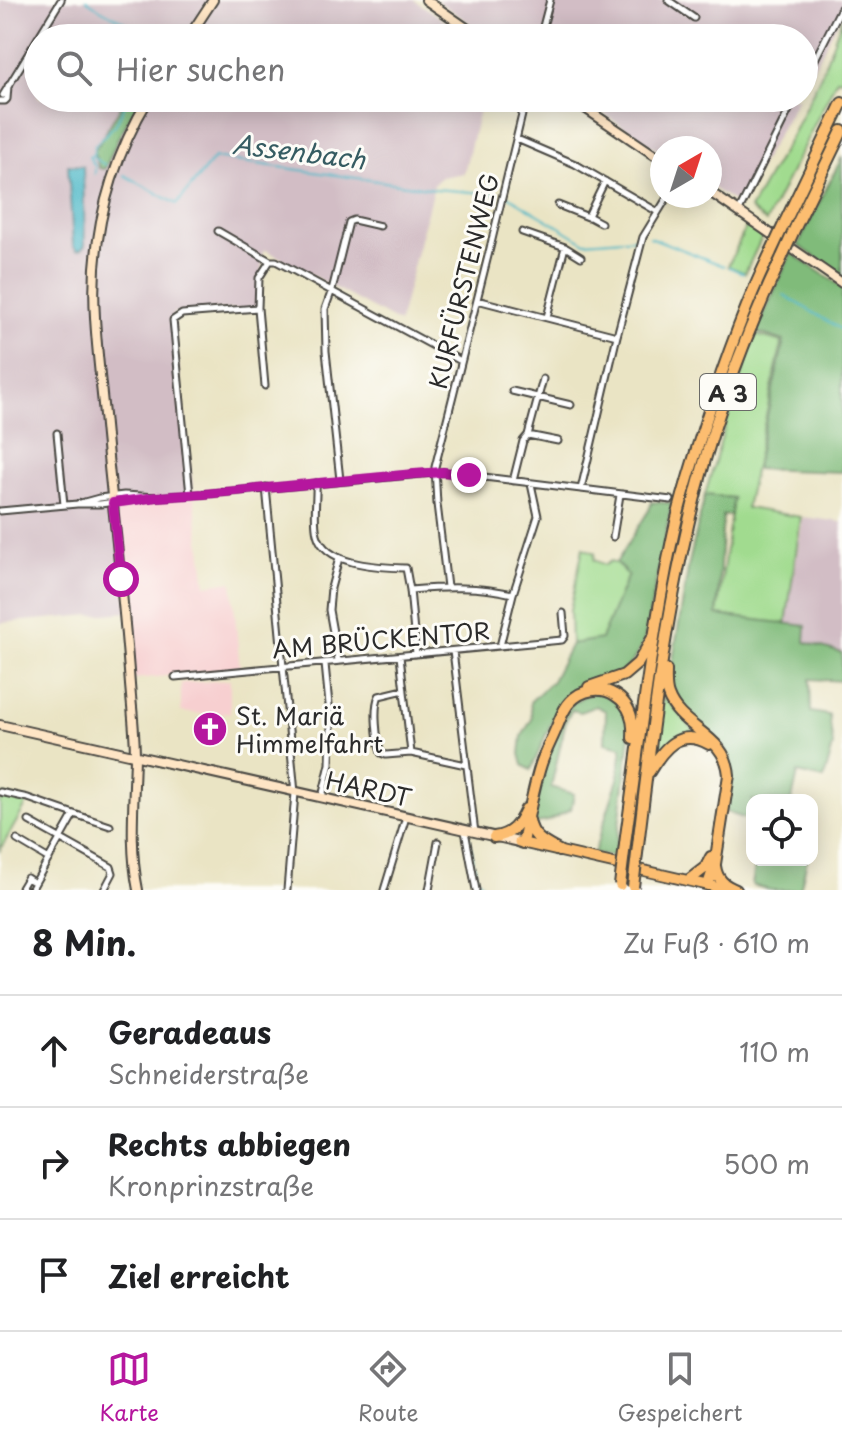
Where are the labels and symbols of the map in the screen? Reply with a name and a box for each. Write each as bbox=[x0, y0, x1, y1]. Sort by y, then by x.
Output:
water label: Assenbach bbox=[231, 124, 368, 179]
north arrow bbox=[650, 136, 722, 208]
street label: KURFÜRSTENWEG bbox=[419, 170, 507, 392]
road number: A 3 bbox=[700, 374, 756, 410]
route end bbox=[451, 457, 487, 493]
route start bbox=[103, 561, 139, 597]
street label: AM BRÜCKENTOR bbox=[271, 612, 491, 666]
place label: St. Mariä Himmelfahrt bbox=[236, 697, 383, 761]
church icon: St. Mariä Himmelfahrt bbox=[191, 710, 229, 748]
street label: HARDT bbox=[323, 761, 416, 815]

